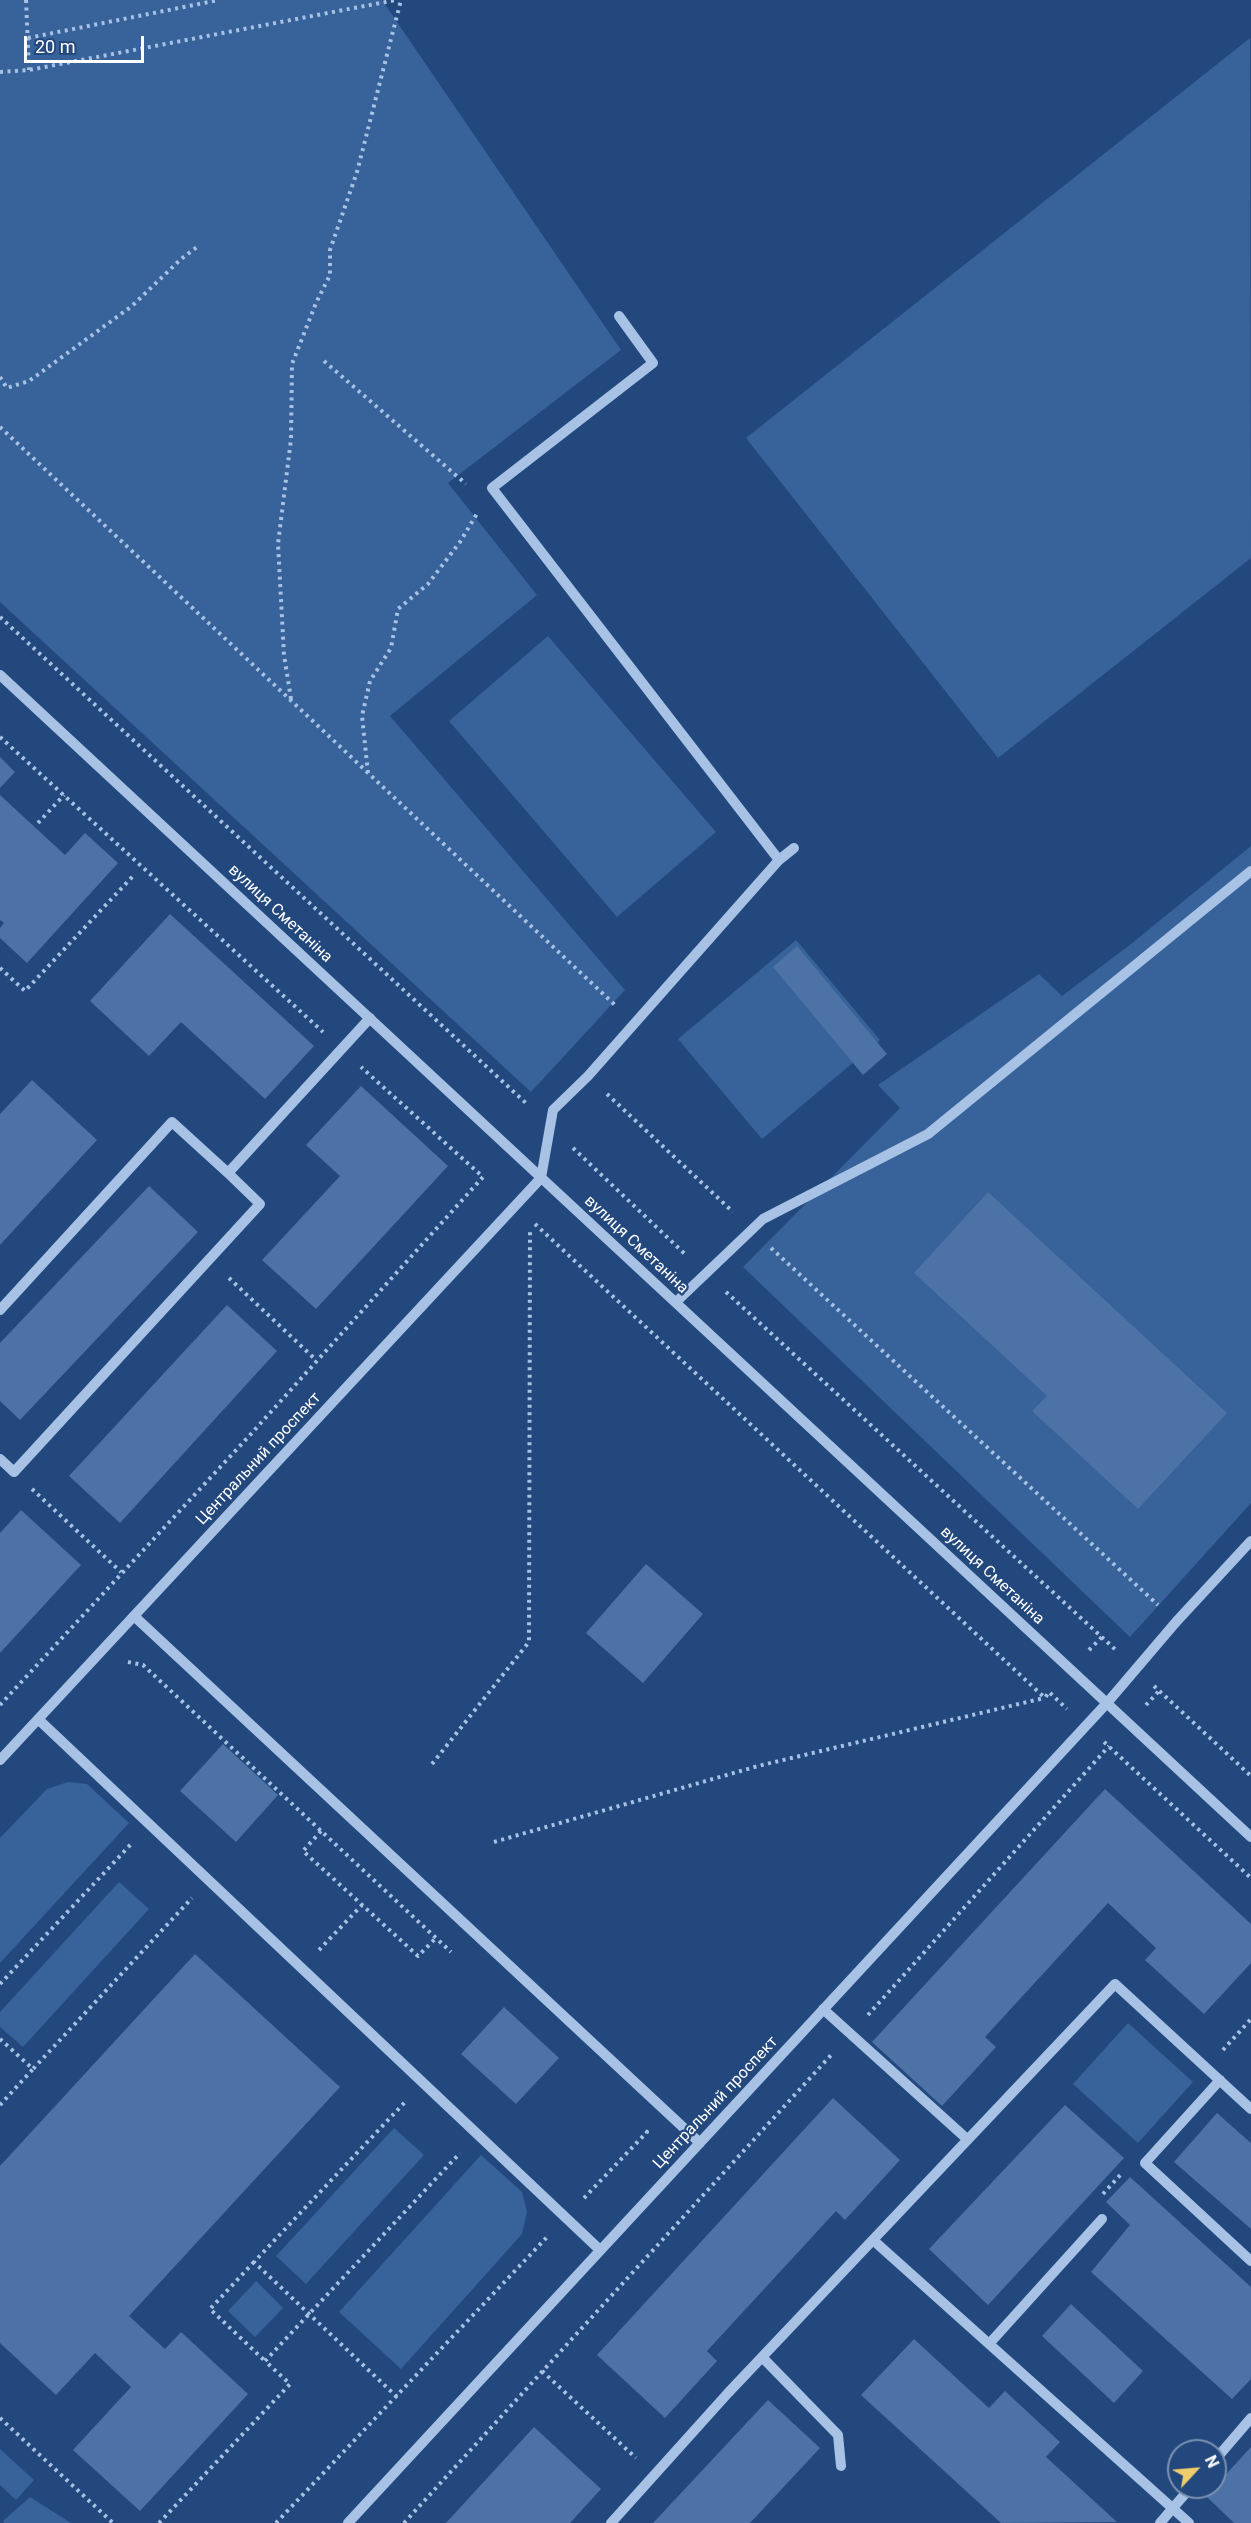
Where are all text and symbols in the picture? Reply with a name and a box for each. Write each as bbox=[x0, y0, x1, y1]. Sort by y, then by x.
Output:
scale bar bbox=[27, 24, 147, 62]
text: 20 m bbox=[35, 36, 75, 57]
street label: вулиця Сметаніна bbox=[224, 861, 336, 967]
street label: вулиця Сметаніна bbox=[580, 1192, 692, 1298]
street label: Центральний проспект bbox=[193, 1389, 325, 1529]
street label: вулиця Сметаніна bbox=[936, 1523, 1048, 1629]
street label: Центральний проспект bbox=[650, 2033, 782, 2173]
north arrow bbox=[1167, 2439, 1227, 2499]
text: N bbox=[1201, 2453, 1223, 2471]

